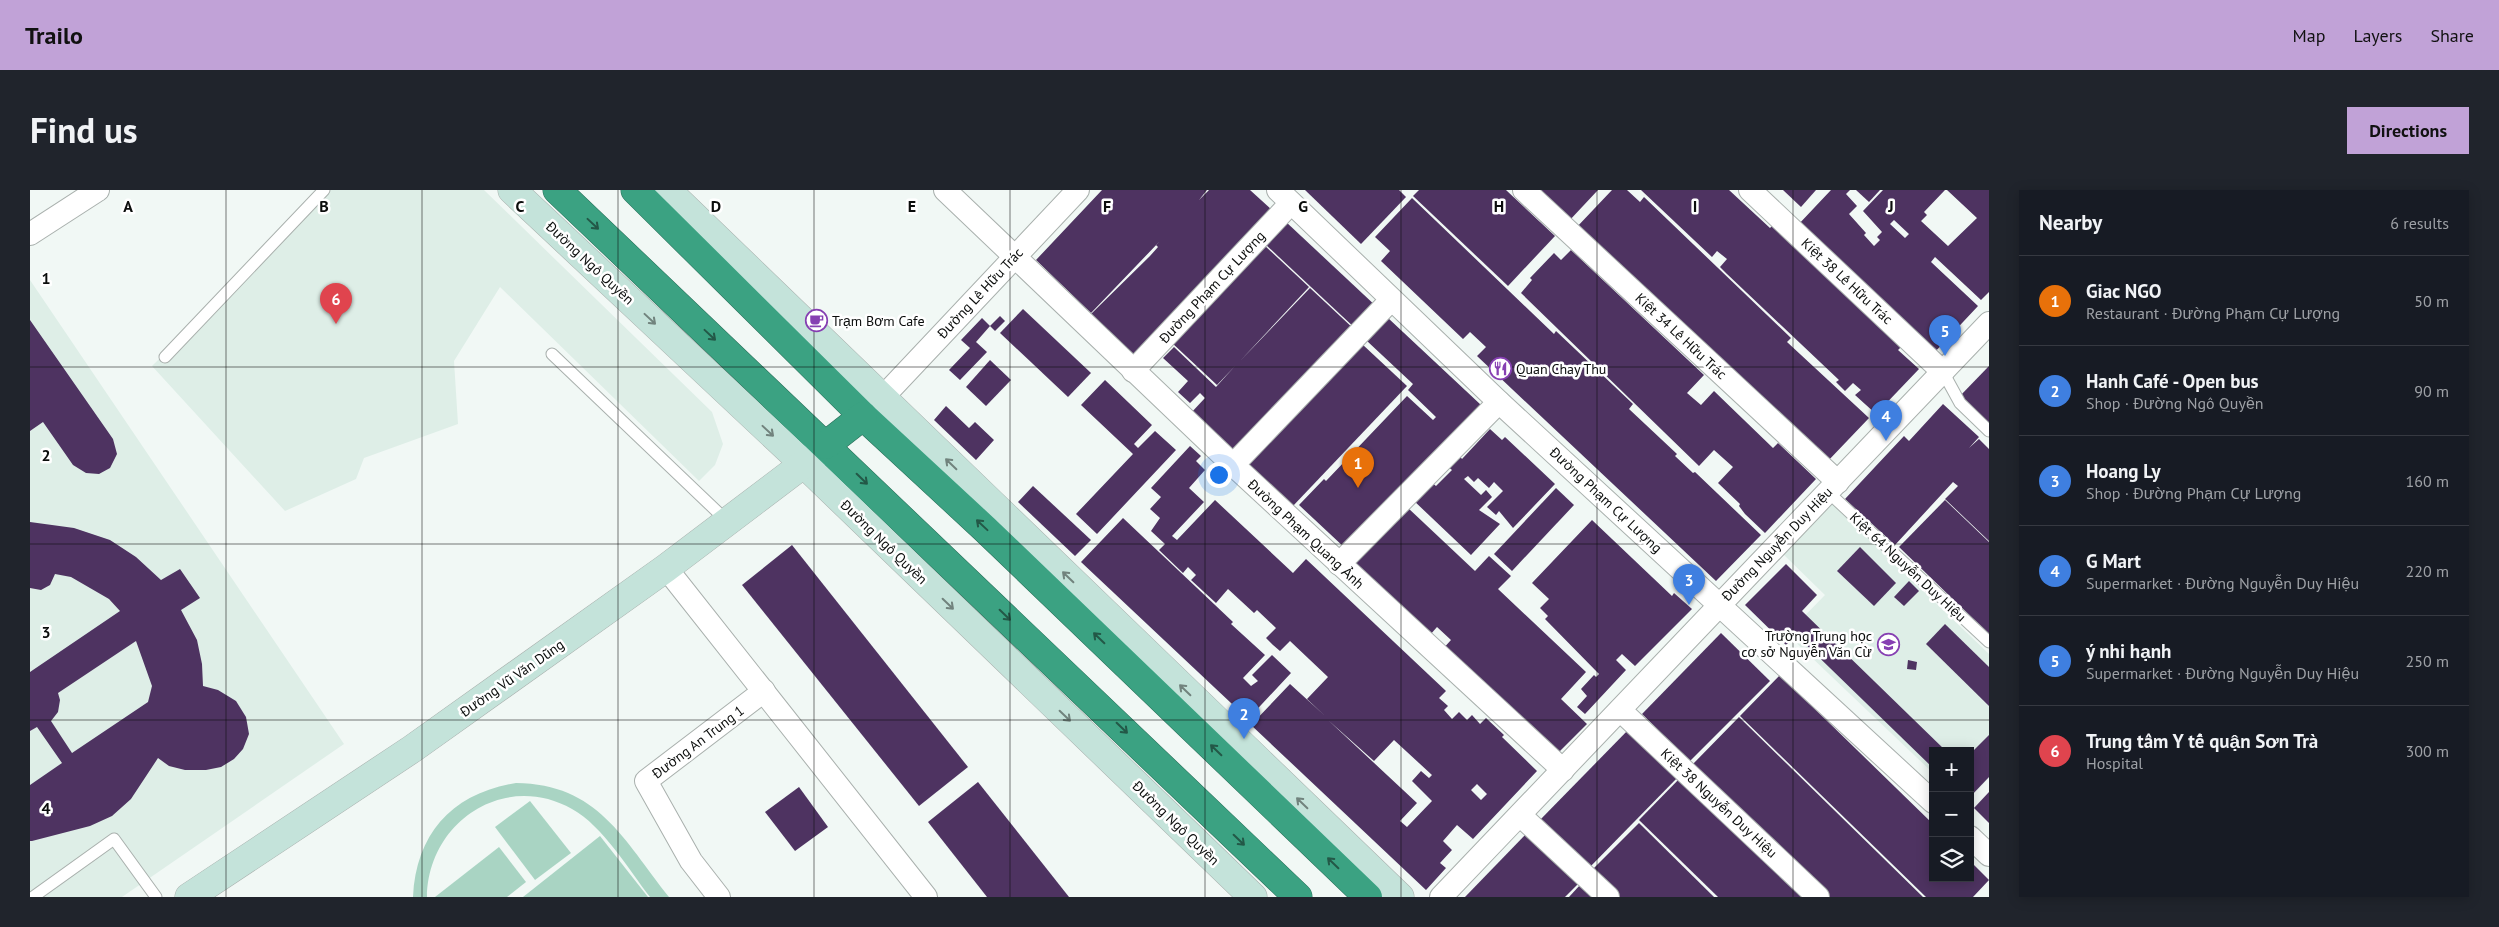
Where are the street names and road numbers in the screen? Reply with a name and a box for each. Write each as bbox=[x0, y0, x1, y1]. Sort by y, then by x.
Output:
street label: Đường Ngô Quyền bbox=[541, 217, 638, 308]
street label: Đường Phạm Cự Lượng bbox=[1155, 227, 1269, 348]
street label: Kiệt 38 Lê Hữu Trác bbox=[1797, 234, 1897, 328]
street label: Đường Lê Hữu Trác bbox=[933, 244, 1027, 343]
street label: Kiệt 34 Lê Hữu Trác bbox=[1631, 289, 1731, 383]
street label: Đường Phạm Cự Lượng bbox=[1545, 443, 1666, 557]
street label: Đường Phạm Quang Ảnh bbox=[1243, 475, 1368, 593]
street label: Đường Nguyễn Duy Hiệu bbox=[1717, 483, 1836, 606]
street label: Đường Ngô Quyền bbox=[836, 495, 931, 588]
street label: Kiệt 64 Nguyễn Duy Hiệu bbox=[1846, 508, 1970, 626]
street label: Đường Vũ Văn Dũng bbox=[456, 635, 568, 721]
street label: Đường An Trung 1 bbox=[648, 702, 748, 783]
street label: Kiệt 38 Nguyễn Duy Hiệu bbox=[1657, 744, 1781, 862]
street label: Đường Ngô Quyền bbox=[1128, 776, 1223, 869]

